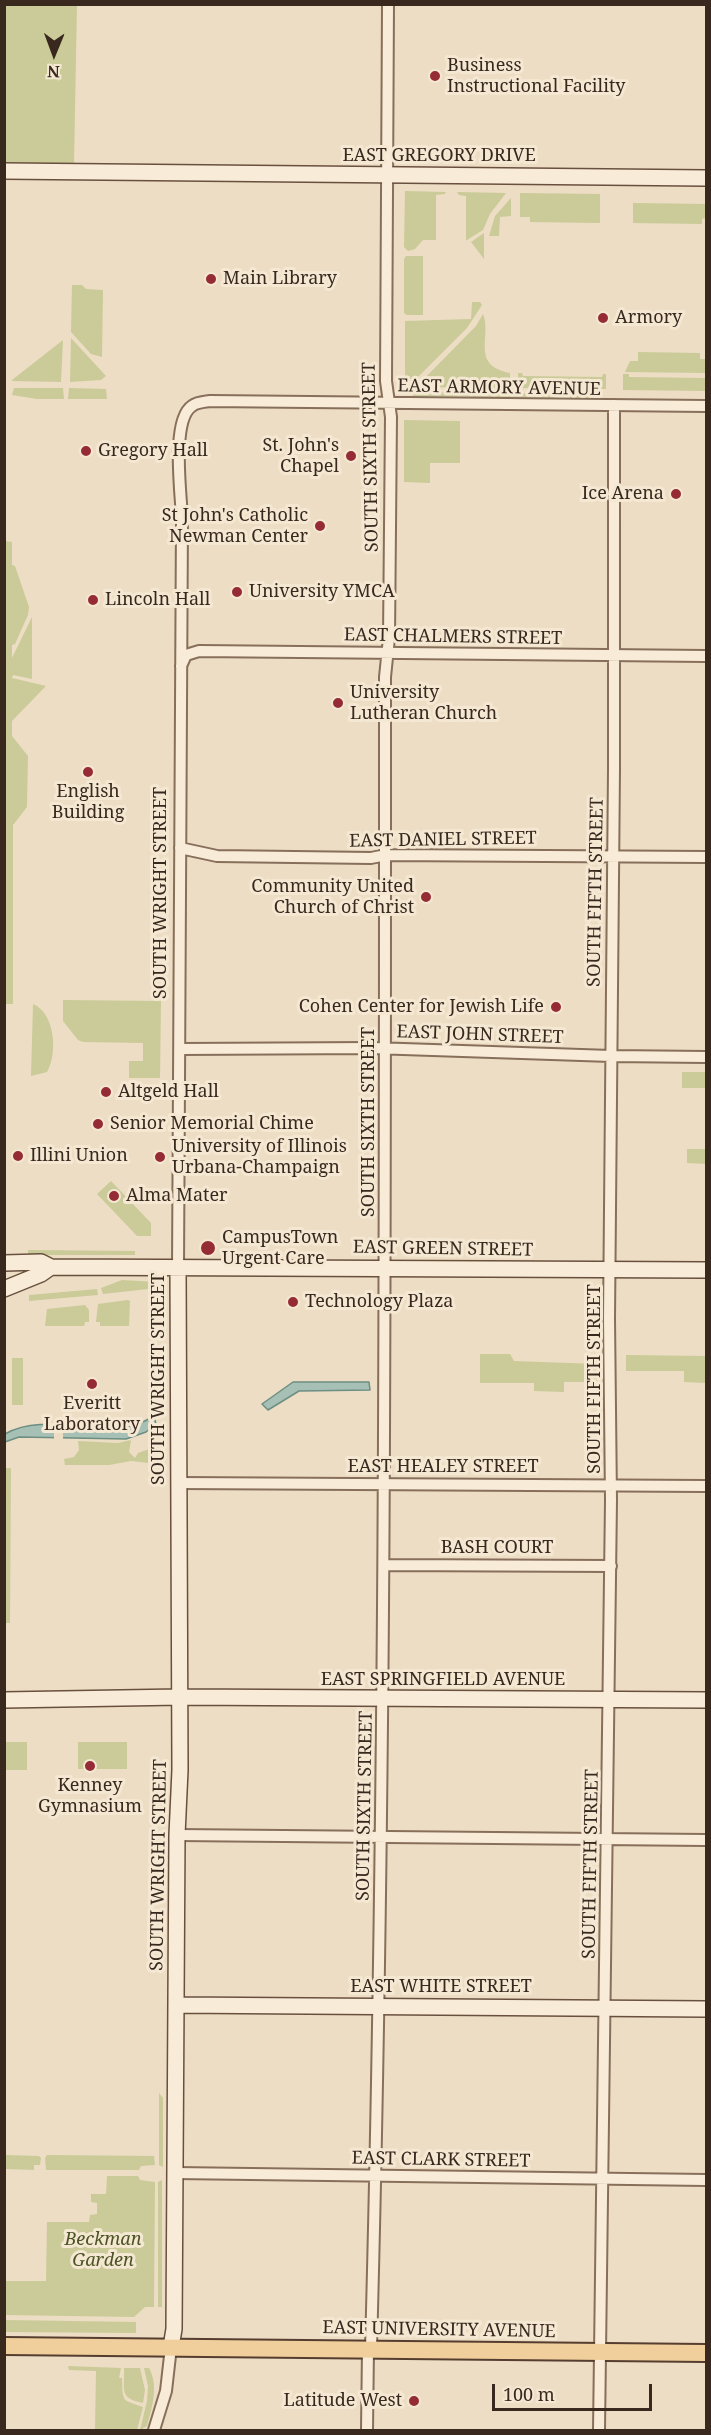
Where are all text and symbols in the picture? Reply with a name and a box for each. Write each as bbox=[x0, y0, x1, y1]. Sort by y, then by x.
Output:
north arrow bbox=[24, 24, 84, 84]
place label: Business Instructional Facility bbox=[447, 55, 625, 98]
text: N bbox=[47, 61, 60, 83]
marker: Business Instructional Facility bbox=[428, 69, 442, 83]
street label: EAST GREGORY DRIVE bbox=[342, 145, 536, 167]
place label: Main Library bbox=[223, 268, 337, 290]
marker: Main Library bbox=[204, 272, 218, 286]
place label: Armory bbox=[615, 307, 682, 329]
marker: Armory bbox=[596, 311, 610, 325]
street label: SOUTH SIXTH STREET bbox=[359, 362, 383, 552]
street label: EAST ARMORY AVENUE bbox=[397, 375, 601, 401]
place label: St. John's Chapel bbox=[262, 435, 339, 478]
place label: Gregory Hall bbox=[98, 440, 208, 462]
marker: Gregory Hall bbox=[79, 444, 93, 458]
marker: St. John's Chapel bbox=[344, 449, 358, 463]
place label: Ice Arena bbox=[582, 483, 664, 505]
marker: Ice Arena bbox=[669, 487, 683, 501]
place label: St John's Catholic Newman Center bbox=[162, 505, 308, 548]
marker: St John's Catholic Newman Center bbox=[313, 519, 327, 533]
place label: University YMCA bbox=[249, 581, 395, 603]
marker: University YMCA bbox=[230, 585, 244, 599]
place label: Lincoln Hall bbox=[105, 589, 210, 611]
marker: Lincoln Hall bbox=[86, 593, 100, 607]
street label: EAST CHALMERS STREET bbox=[344, 624, 562, 650]
place label: University Lutheran Church bbox=[350, 682, 497, 724]
marker: University Lutheran Church bbox=[331, 696, 345, 710]
marker: English Building bbox=[81, 765, 95, 779]
place label: English Building bbox=[52, 781, 124, 824]
street label: SOUTH WRIGHT STREET bbox=[150, 787, 172, 999]
street label: SOUTH FIFTH STREET bbox=[584, 797, 608, 987]
street label: EAST DANIEL STREET bbox=[349, 828, 537, 852]
place label: Community United Church of Christ bbox=[251, 876, 414, 918]
marker: Community United Church of Christ bbox=[419, 890, 433, 904]
place label: Cohen Center for Jewish Life bbox=[299, 996, 544, 1018]
marker: Cohen Center for Jewish Life bbox=[549, 1000, 563, 1014]
street label: EAST JOHN STREET bbox=[396, 1021, 564, 1049]
street label: SOUTH SIXTH STREET bbox=[358, 1027, 380, 1217]
place label: Altgeld Hall bbox=[118, 1081, 219, 1103]
marker: Altgeld Hall bbox=[99, 1085, 113, 1099]
place label: Senior Memorial Chime bbox=[110, 1113, 314, 1135]
marker: Senior Memorial Chime bbox=[91, 1117, 105, 1131]
place label: University of Illinois Urbana-Champaign bbox=[172, 1136, 347, 1178]
place label: Illini Union bbox=[30, 1145, 128, 1167]
marker: Illini Union bbox=[11, 1149, 25, 1163]
marker: University of Illinois Urbana-Champaign bbox=[153, 1150, 167, 1164]
place label: Alma Mater bbox=[126, 1185, 228, 1207]
marker: Alma Mater bbox=[107, 1189, 121, 1203]
place label: CampusTown Urgent Care bbox=[222, 1227, 338, 1270]
street label: EAST GREEN STREET bbox=[353, 1237, 533, 1261]
marker: CampusTown Urgent Care bbox=[199, 1239, 217, 1257]
street label: SOUTH WRIGHT STREET bbox=[148, 1273, 170, 1485]
street label: SOUTH FIFTH STREET bbox=[584, 1284, 606, 1474]
place label: Technology Plaza bbox=[305, 1291, 453, 1313]
marker: Technology Plaza bbox=[286, 1295, 300, 1309]
marker: Everitt Laboratory bbox=[85, 1377, 99, 1391]
place label: Everitt Laboratory bbox=[44, 1393, 140, 1436]
street label: EAST HEALEY STREET bbox=[348, 1456, 538, 1478]
street label: BASH COURT bbox=[441, 1537, 553, 1559]
street label: EAST SPRINGFIELD AVENUE bbox=[321, 1669, 565, 1691]
street label: SOUTH SIXTH STREET bbox=[353, 1711, 377, 1901]
marker: Kenney Gymnasium bbox=[83, 1759, 97, 1773]
street label: SOUTH WRIGHT STREET bbox=[146, 1759, 172, 1971]
street label: SOUTH FIFTH STREET bbox=[579, 1769, 603, 1959]
place label: Kenney Gymnasium bbox=[38, 1775, 142, 1818]
street label: EAST WHITE STREET bbox=[350, 1976, 532, 1998]
street label: EAST CLARK STREET bbox=[351, 2148, 531, 2172]
park label: Beckman Garden bbox=[65, 2229, 141, 2272]
street label: EAST UNIVERSITY AVENUE bbox=[322, 2317, 556, 2343]
scale bar bbox=[495, 2372, 656, 2410]
text: 100 m bbox=[503, 2382, 555, 2406]
place label: Latitude West bbox=[284, 2390, 402, 2412]
marker: Latitude West bbox=[407, 2394, 421, 2408]

